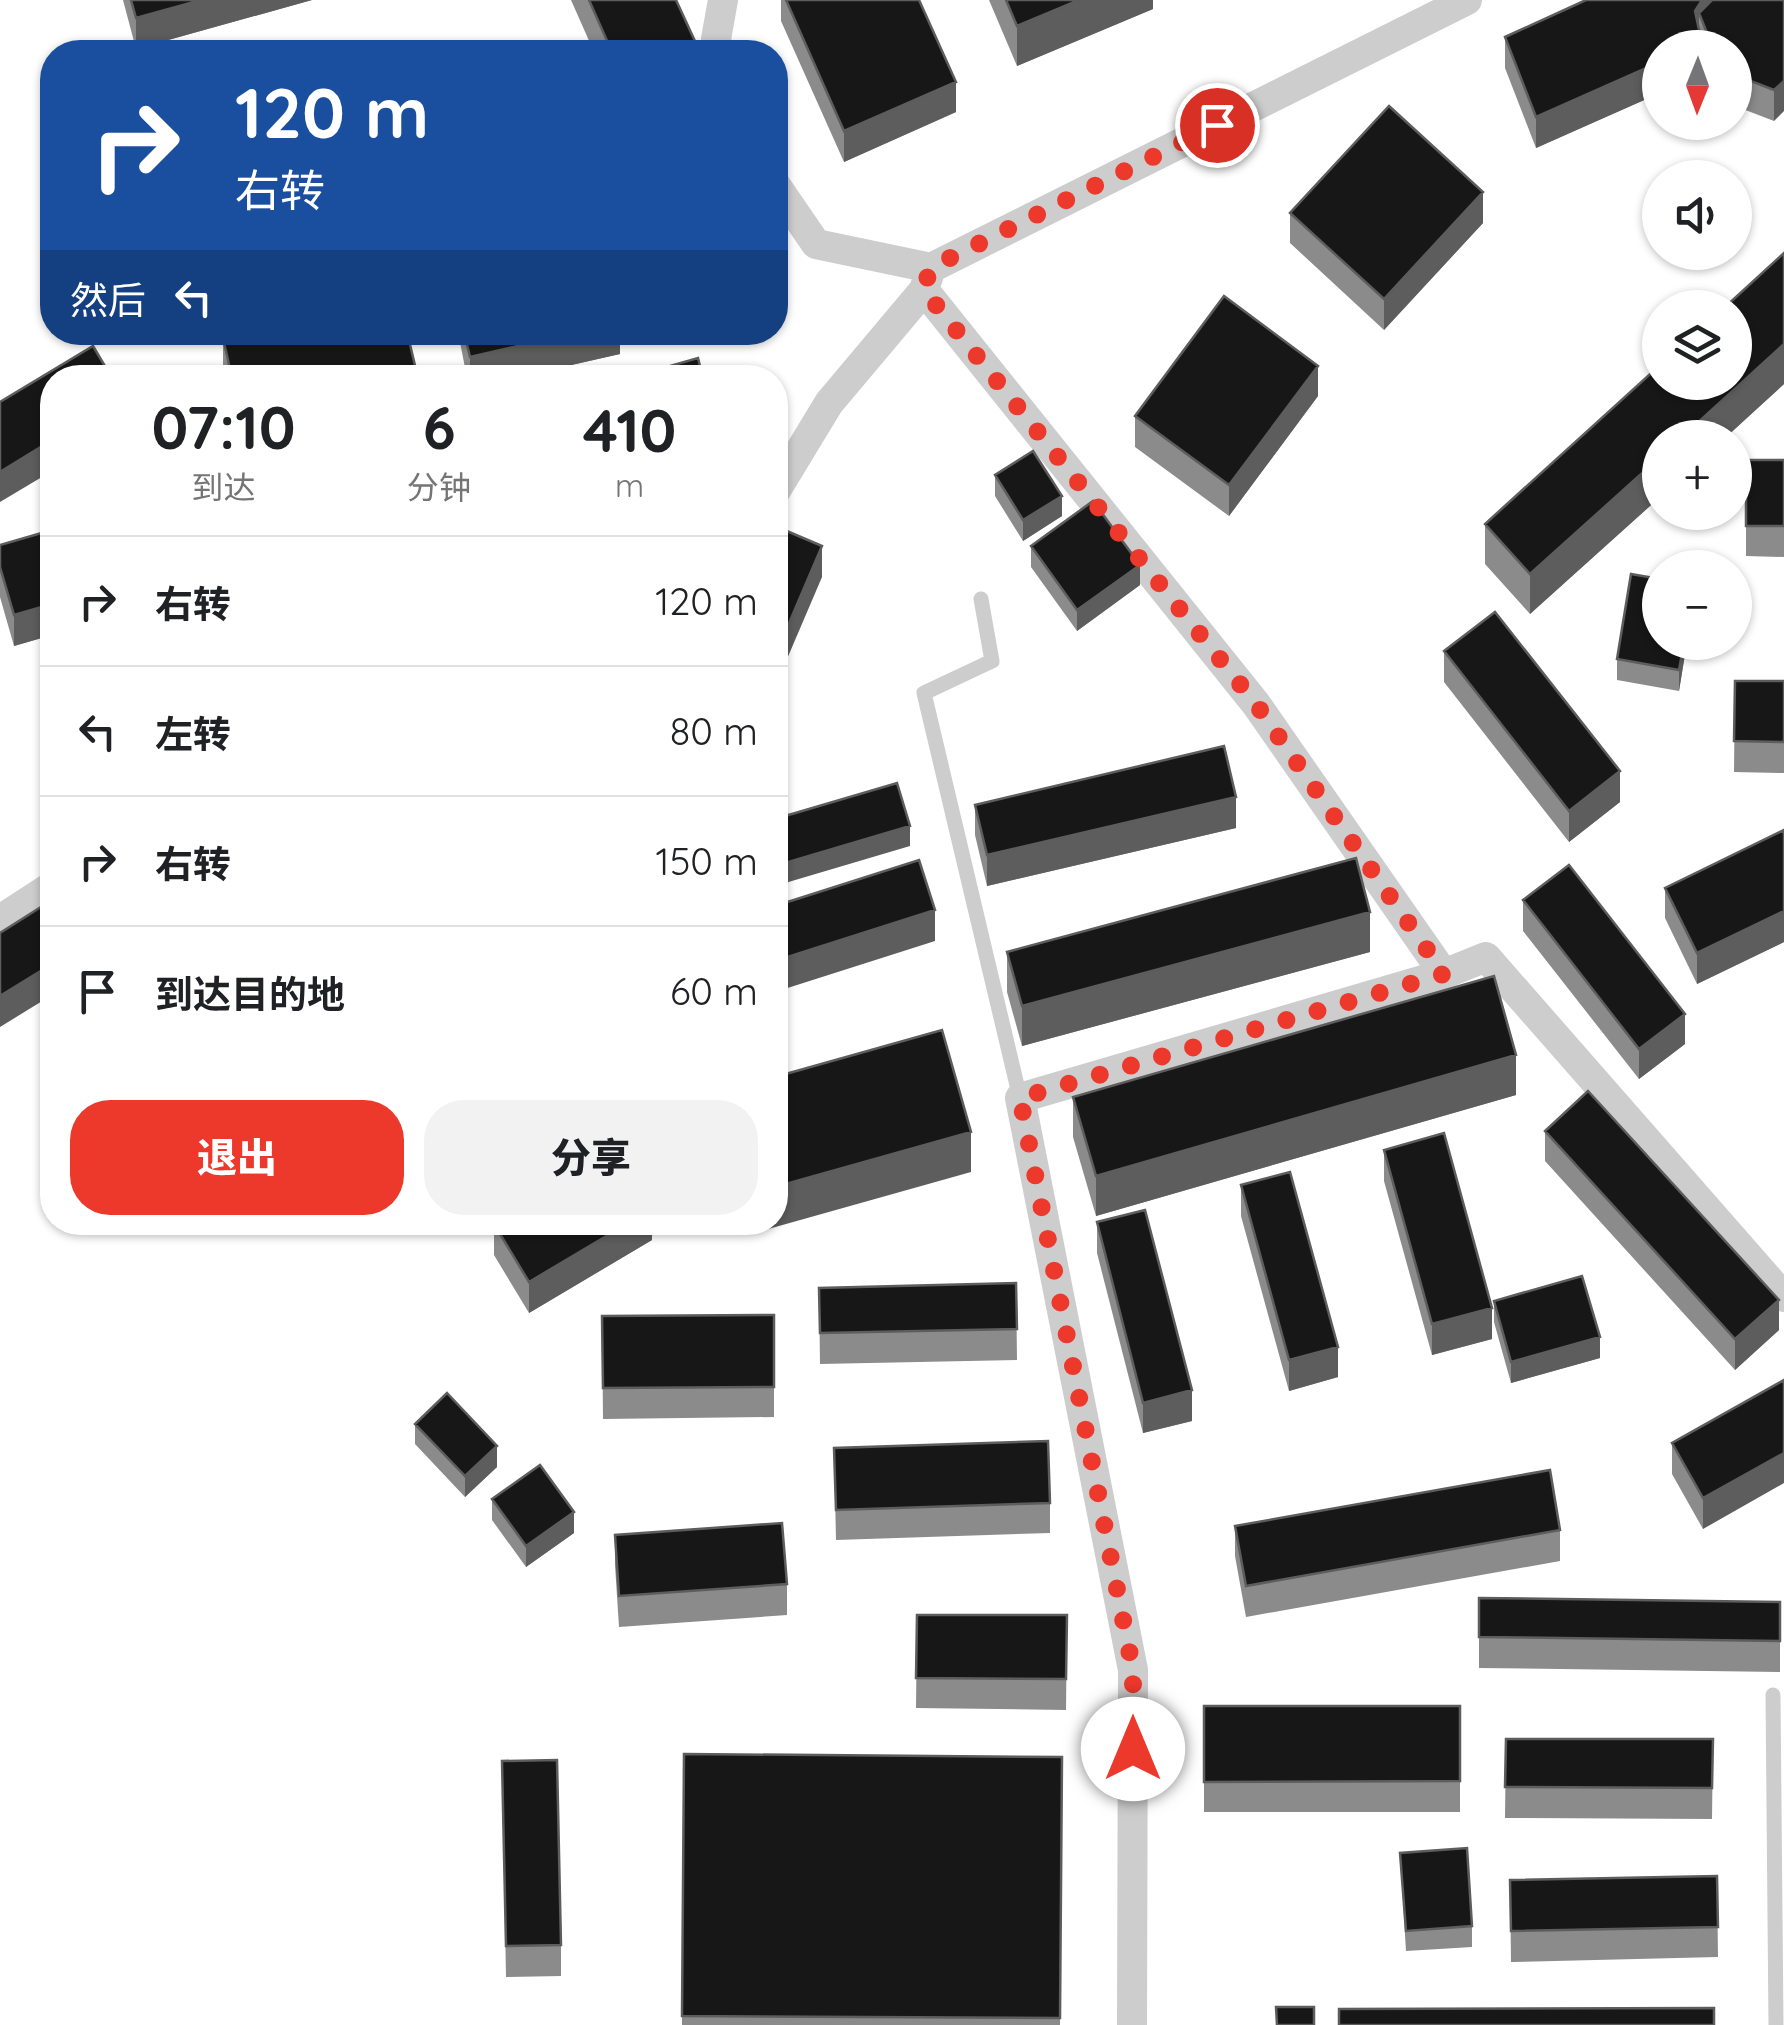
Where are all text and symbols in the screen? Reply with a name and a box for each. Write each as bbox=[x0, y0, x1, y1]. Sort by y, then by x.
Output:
north arrow bbox=[1642, 30, 1752, 140]
map controls bbox=[1642, 30, 1752, 660]
text: 120 m bbox=[235, 68, 429, 156]
icon: right bbox=[70, 80, 200, 210]
pin bbox=[1175, 83, 1260, 168]
icon: arrive bbox=[1190, 98, 1245, 153]
button: sound bbox=[1642, 160, 1752, 270]
text: 右转 bbox=[235, 162, 325, 218]
icon: left bbox=[166, 270, 221, 325]
text: 然后 bbox=[70, 276, 146, 324]
button: layers bbox=[1642, 290, 1752, 400]
text: 07:10 bbox=[152, 389, 296, 464]
text: 6 bbox=[423, 389, 456, 464]
text: 410 bbox=[583, 392, 676, 467]
button: + bbox=[1642, 420, 1752, 530]
text: m bbox=[615, 465, 644, 505]
text: 到达 bbox=[192, 467, 256, 507]
text: 分钟 bbox=[407, 467, 471, 507]
button: − bbox=[1642, 550, 1752, 660]
icon: right bbox=[70, 574, 125, 629]
text: 120 m bbox=[655, 577, 758, 625]
text: 右转 bbox=[155, 580, 231, 628]
icon: left bbox=[70, 704, 125, 759]
text: 80 m bbox=[670, 707, 758, 755]
text: 左转 bbox=[155, 710, 231, 758]
icon: right bbox=[70, 834, 125, 889]
text: 150 m bbox=[656, 837, 758, 885]
text: 右转 bbox=[155, 840, 231, 888]
icon: arrive bbox=[70, 964, 125, 1019]
text: 60 m bbox=[670, 967, 758, 1015]
text: 到达目的地 bbox=[155, 970, 345, 1018]
button: 退出 bbox=[70, 1100, 404, 1215]
button: 分享 bbox=[424, 1100, 758, 1215]
position arrow bbox=[1081, 1697, 1185, 1801]

